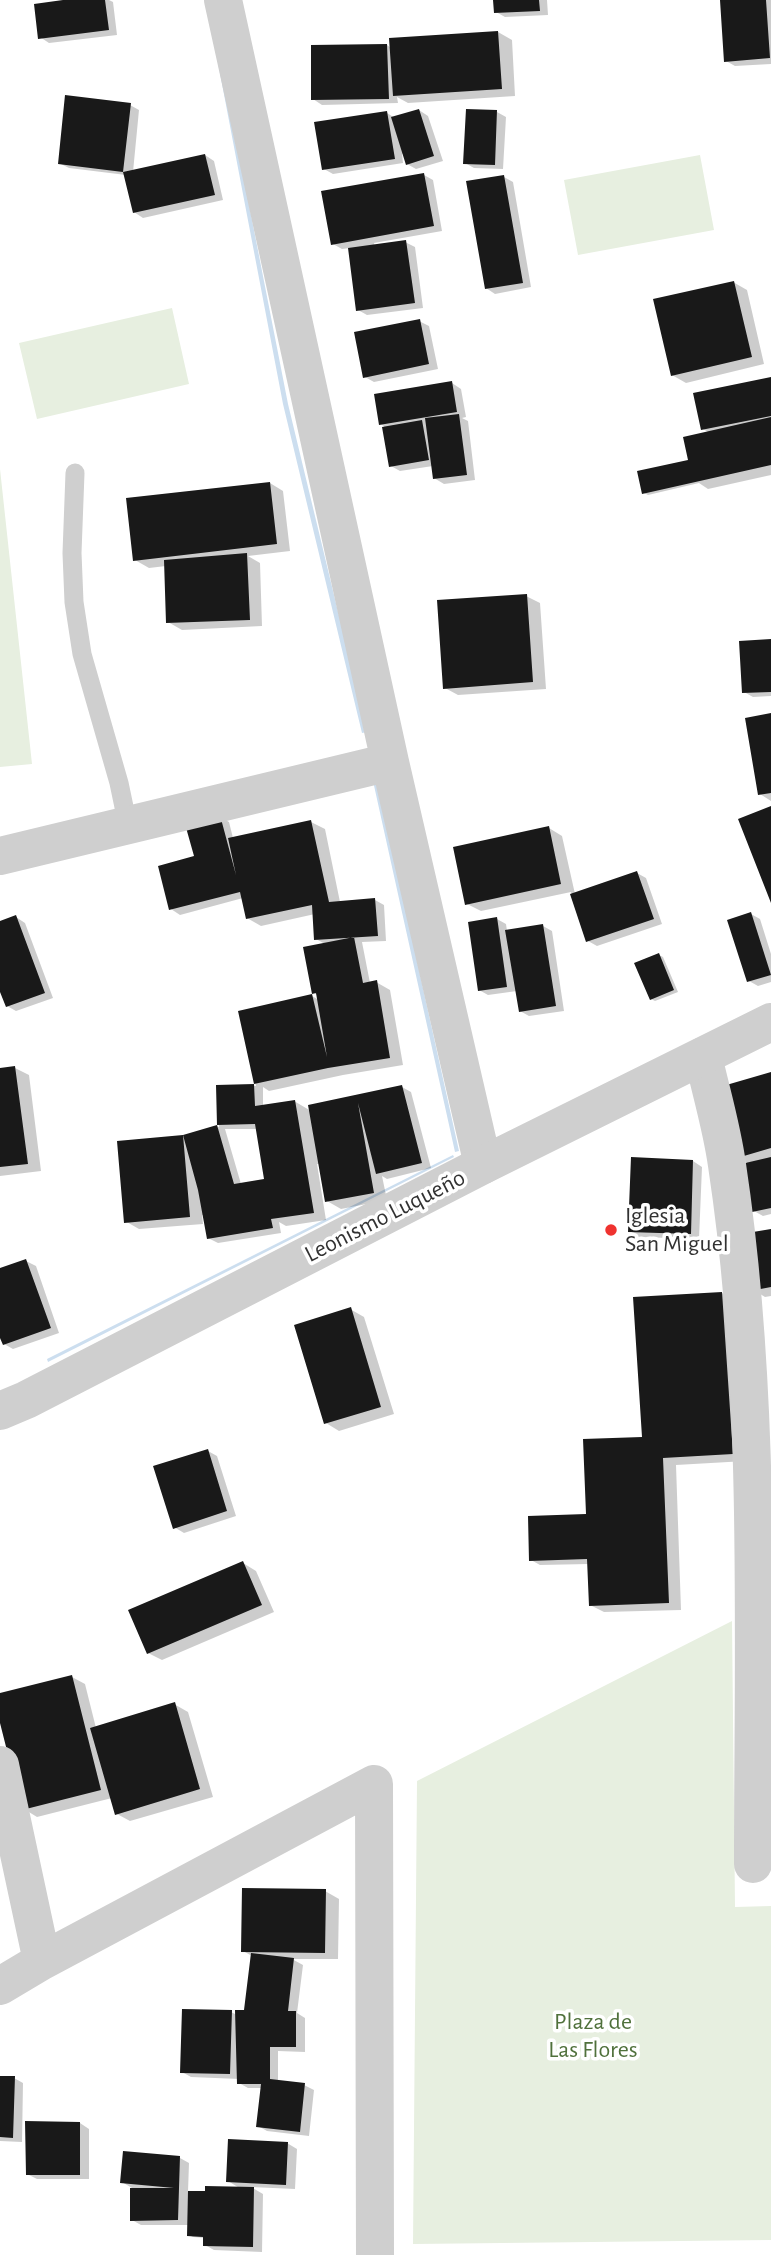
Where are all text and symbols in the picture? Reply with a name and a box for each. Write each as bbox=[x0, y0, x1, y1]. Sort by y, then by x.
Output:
street label: Leonismo Luqueño bbox=[300, 1163, 470, 1269]
place label: Iglesia San Miguel bbox=[625, 1202, 729, 1258]
marker: Iglesia San Miguel bbox=[603, 1222, 619, 1238]
park label: Plaza de Las Flores bbox=[548, 2008, 638, 2064]

